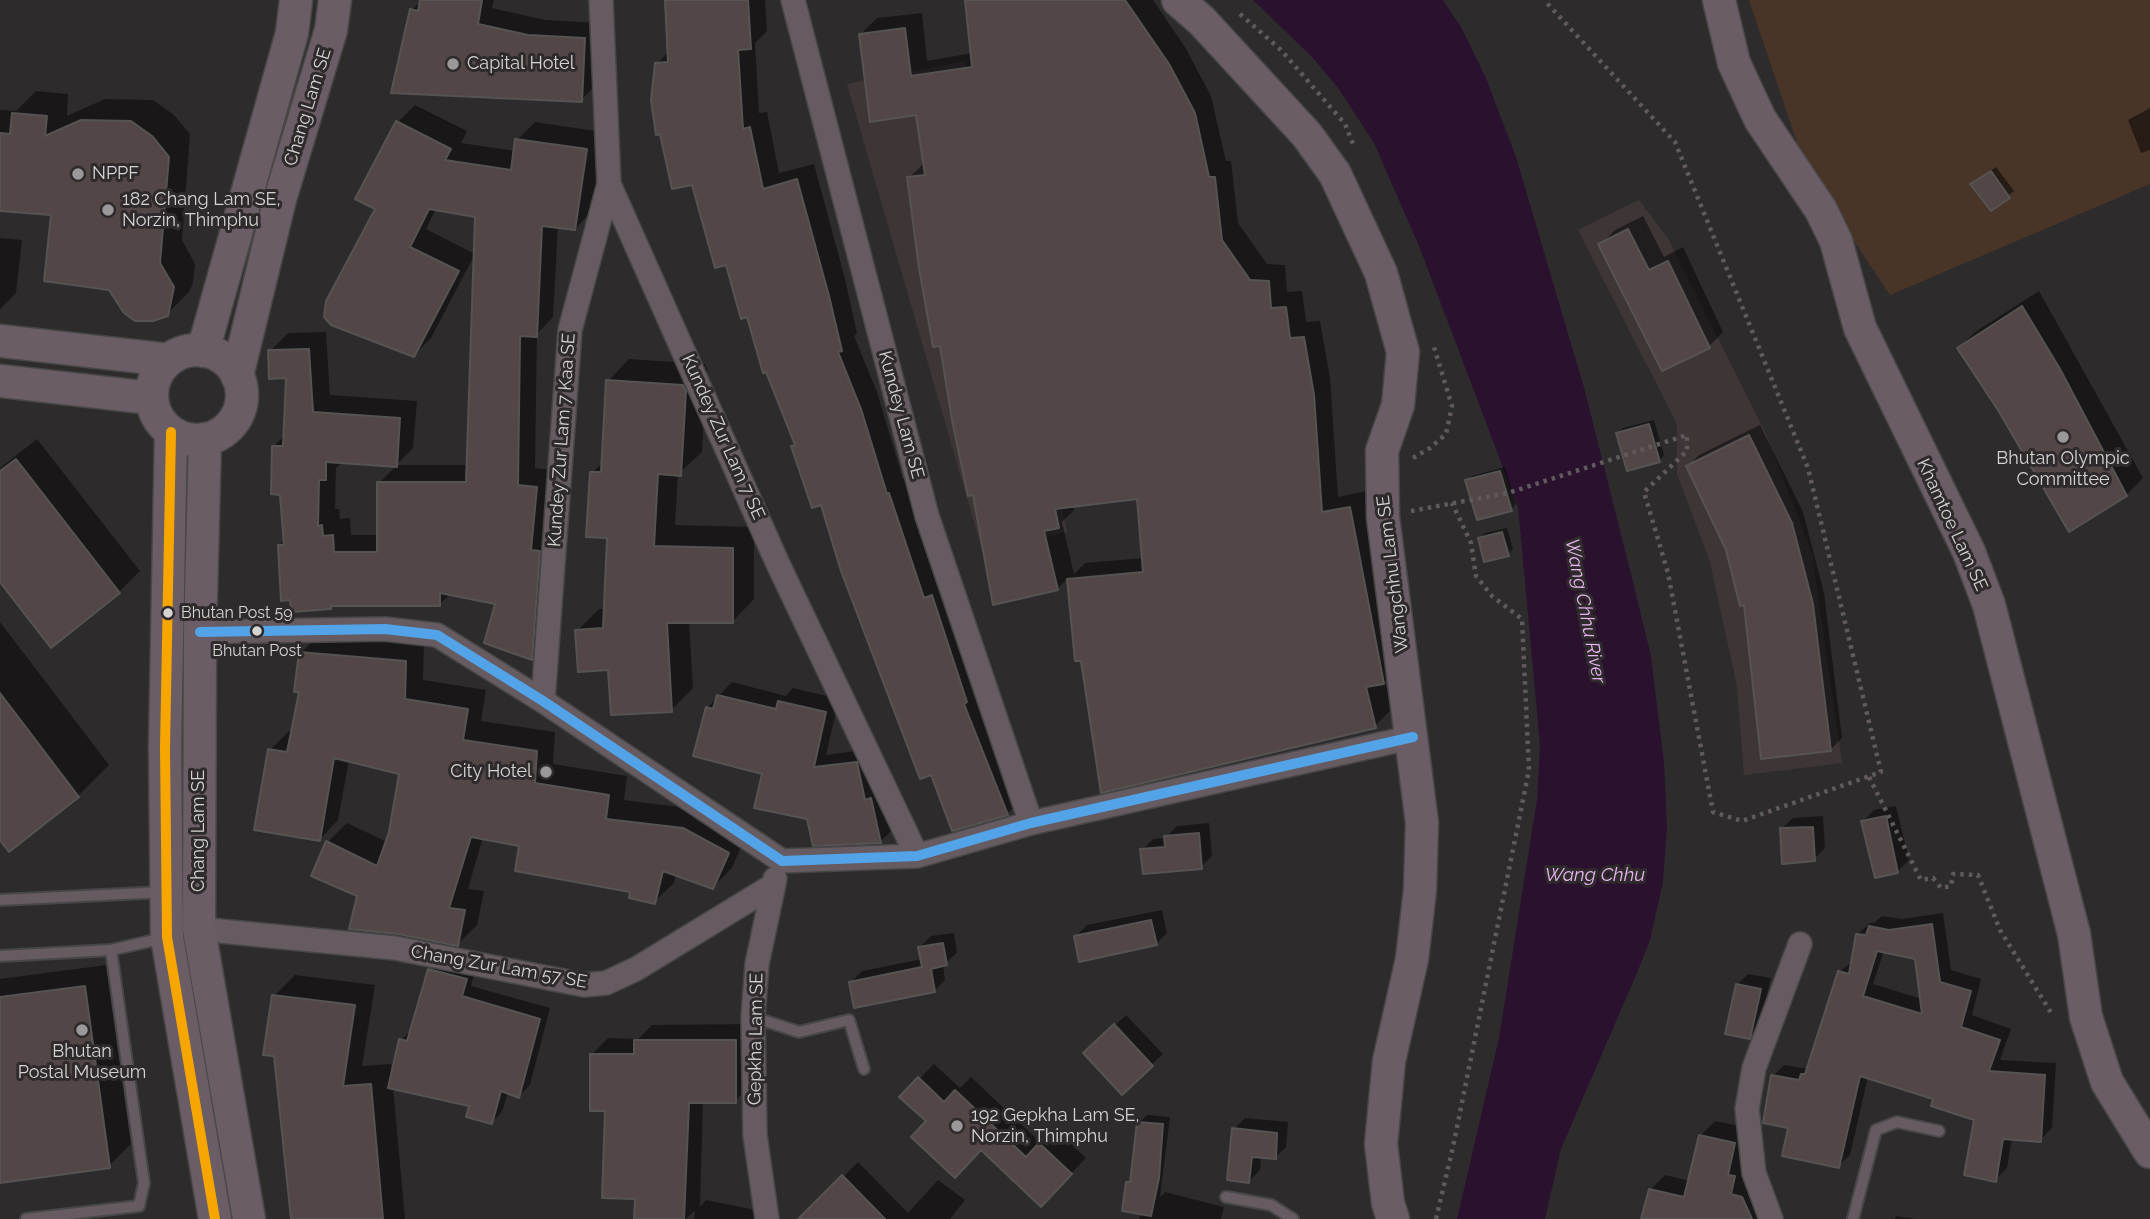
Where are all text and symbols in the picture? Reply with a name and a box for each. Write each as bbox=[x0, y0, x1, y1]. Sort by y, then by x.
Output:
street label: Chang Lam SE bbox=[280, 45, 336, 169]
place label: Capital Hotel bbox=[467, 53, 575, 75]
marker: Capital Hotel bbox=[445, 56, 461, 72]
place label: NPPF bbox=[92, 163, 139, 185]
marker: NPPF bbox=[70, 166, 86, 182]
place label: 182 Chang Lam SE, Norzin, Thimphu bbox=[122, 189, 281, 232]
marker: 182 Chang Lam SE, Norzin, Thimphu bbox=[100, 202, 116, 218]
street label: Kundey Zur Lam 7 Kaa SE bbox=[544, 332, 580, 548]
street label: Kundey Lam SE bbox=[874, 349, 928, 481]
street label: Kundey Zur Lam 7 SE bbox=[677, 351, 769, 523]
marker: Bhutan Olympic Committee bbox=[2055, 429, 2071, 445]
place label: Bhutan Olympic Committee bbox=[1996, 448, 2130, 490]
street label: Khamtoe Lam SE bbox=[1912, 455, 1992, 595]
street label: Wangchhu Lam SE bbox=[1373, 494, 1413, 654]
water label: Wang Chhu River bbox=[1560, 537, 1610, 685]
place label: Bhutan Post 59 bbox=[181, 603, 293, 623]
marker: Bhutan Post 59 bbox=[161, 606, 175, 620]
marker: Bhutan Post bbox=[250, 624, 264, 638]
place label: Bhutan Post bbox=[212, 641, 302, 661]
place label: City Hotel bbox=[450, 761, 532, 783]
marker: City Hotel bbox=[538, 764, 554, 780]
street label: Chang Lam SE bbox=[188, 770, 210, 892]
water label: Wang Chhu bbox=[1545, 864, 1645, 886]
street label: Chang Zur Lam 57 SE bbox=[409, 941, 589, 993]
street label: Gepkha Lam SE bbox=[744, 973, 768, 1105]
marker: Bhutan Postal Museum bbox=[74, 1022, 90, 1038]
place label: Bhutan Postal Museum bbox=[18, 1041, 146, 1084]
place label: 192 Gepkha Lam SE, Norzin, Thimphu bbox=[971, 1105, 1140, 1148]
marker: 192 Gepkha Lam SE, Norzin, Thimphu bbox=[949, 1118, 965, 1134]

